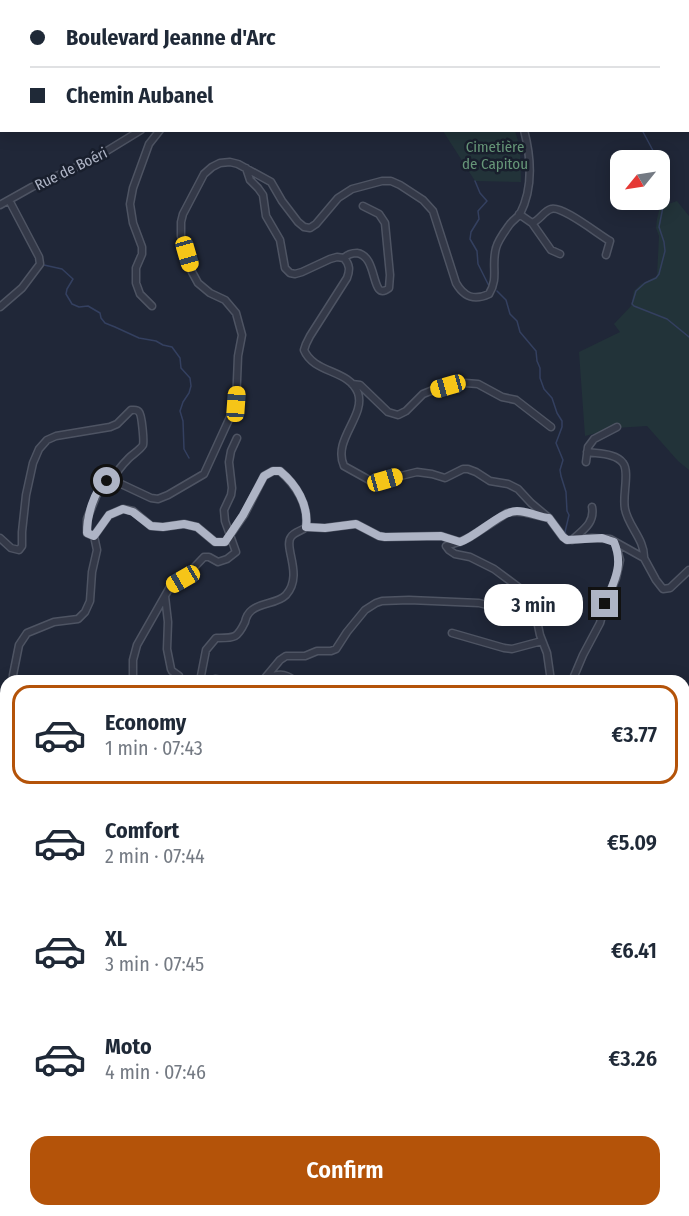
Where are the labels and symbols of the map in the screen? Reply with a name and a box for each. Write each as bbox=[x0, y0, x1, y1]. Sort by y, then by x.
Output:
park label: Cimetière de Capitou bbox=[462, 138, 528, 173]
street label: Rue de Boéri bbox=[32, 144, 110, 194]
north arrow bbox=[610, 150, 670, 210]
car bbox=[173, 234, 201, 274]
car bbox=[428, 372, 468, 400]
car bbox=[226, 385, 246, 423]
car bbox=[365, 466, 405, 494]
route start bbox=[93, 467, 120, 494]
car bbox=[163, 562, 203, 596]
callout: 3 min bbox=[485, 583, 584, 625]
route end bbox=[591, 590, 618, 617]

